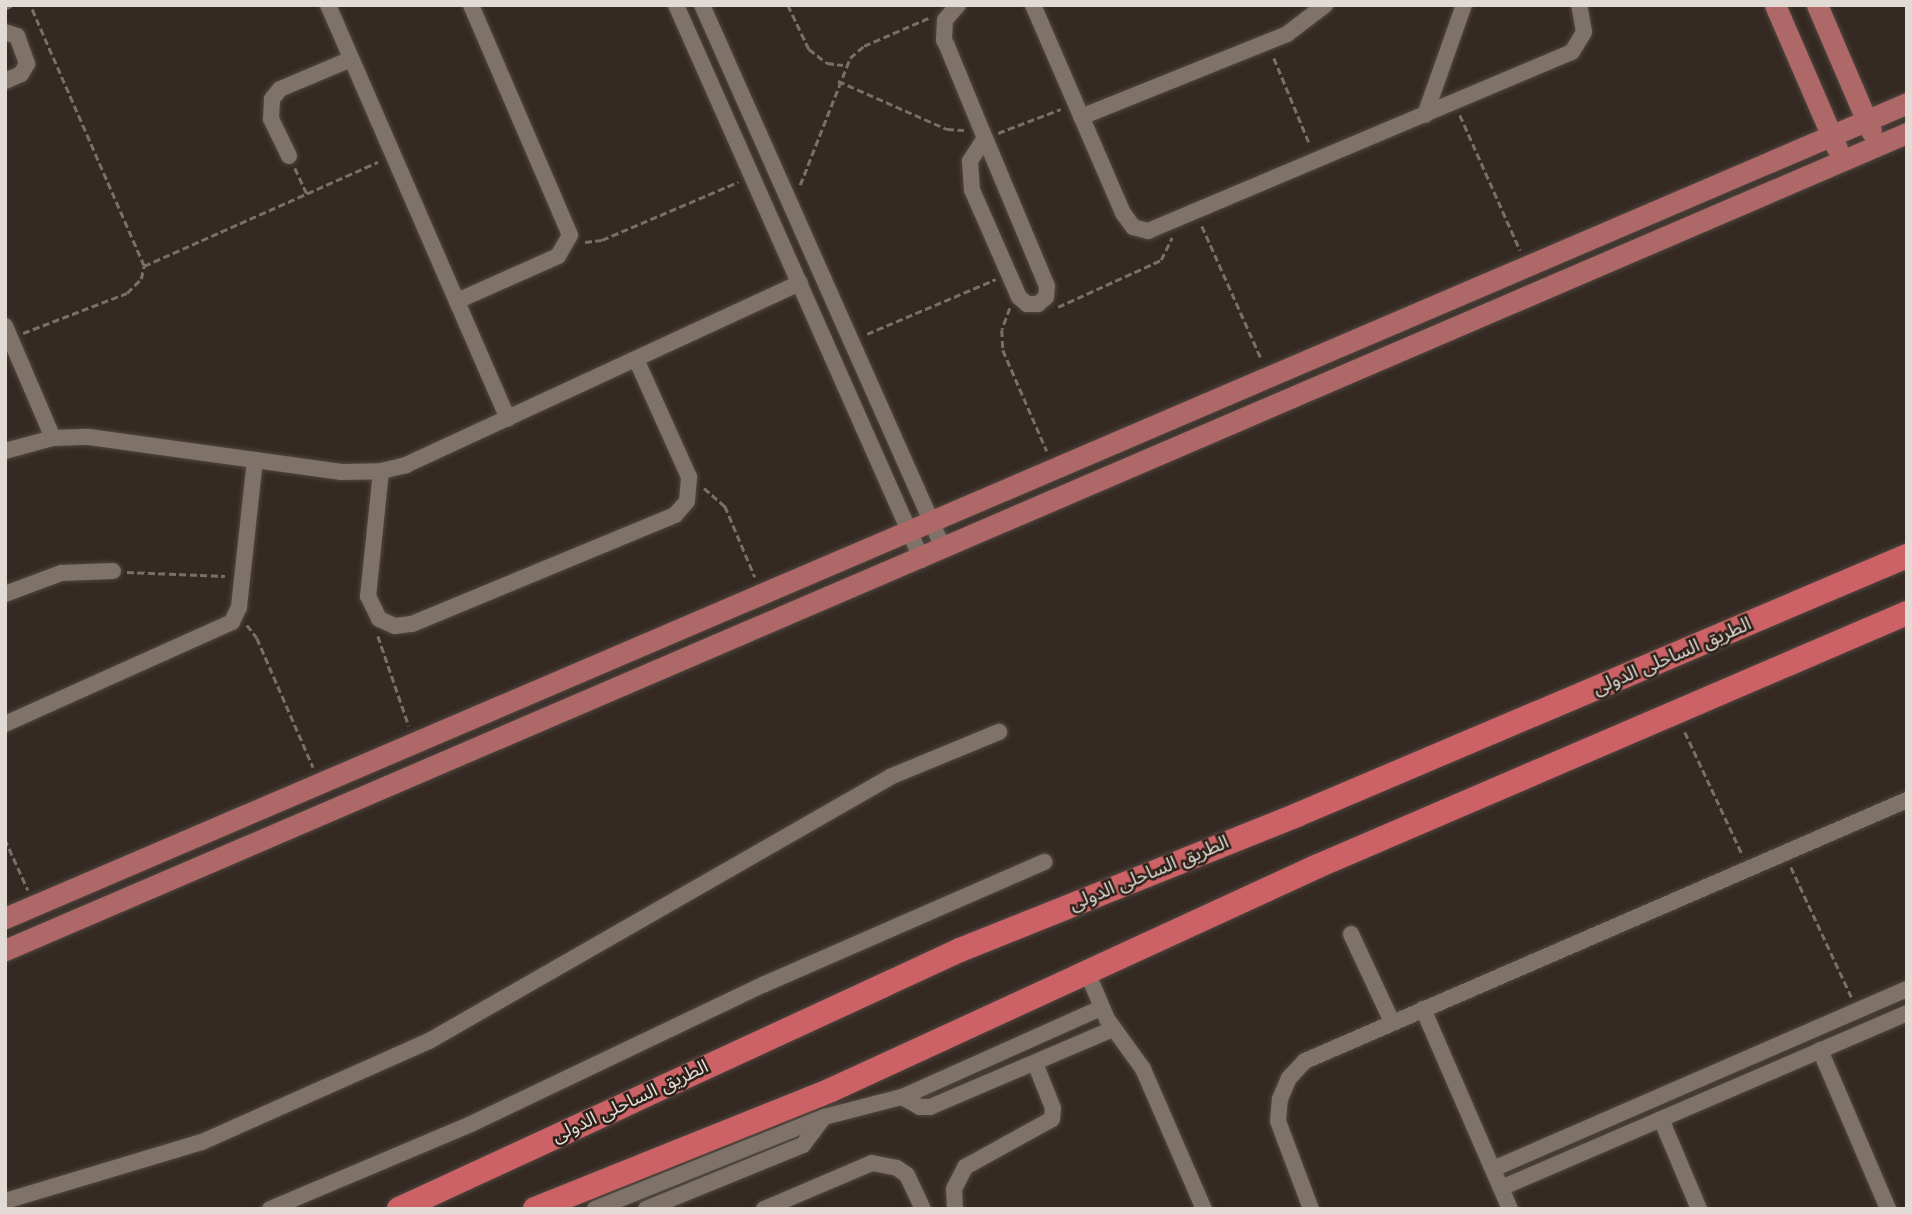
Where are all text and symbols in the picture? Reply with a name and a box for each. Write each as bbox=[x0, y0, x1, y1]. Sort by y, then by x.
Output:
street label: الطريق الساحلى الدولى bbox=[1589, 612, 1755, 700]
street label: الطريق الساحلى الدولى bbox=[1066, 831, 1232, 915]
street label: الطريق الساحلى الدولى bbox=[548, 1055, 712, 1147]

